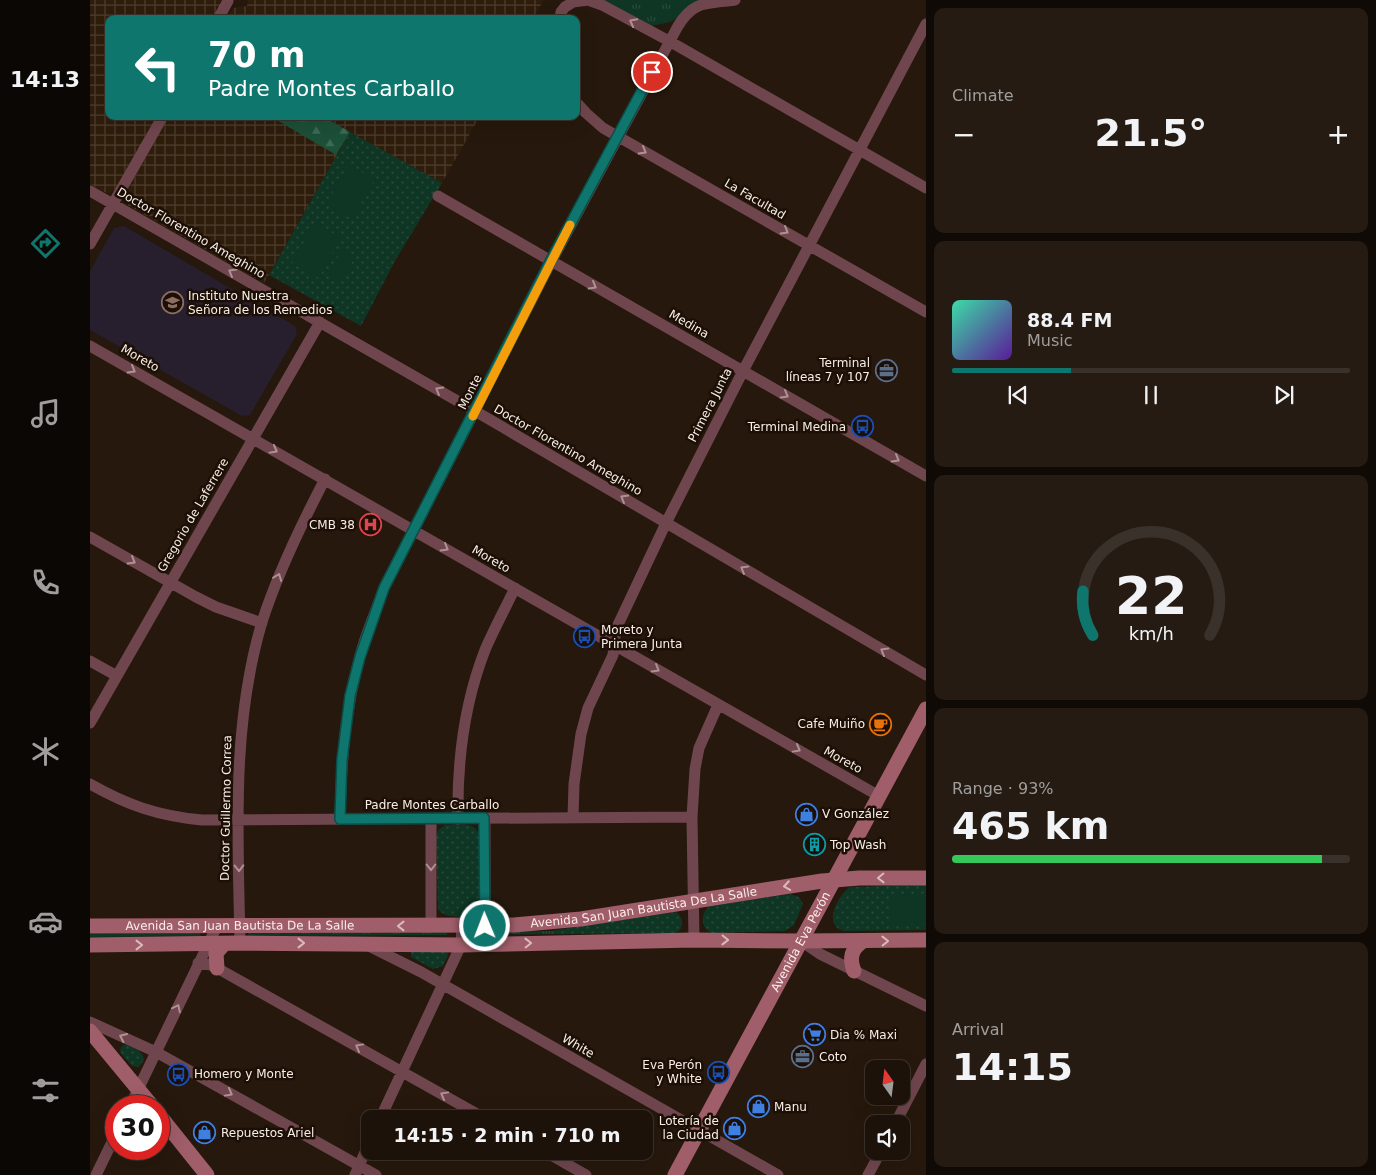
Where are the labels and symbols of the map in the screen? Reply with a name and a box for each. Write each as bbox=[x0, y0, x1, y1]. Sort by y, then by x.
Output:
one-way arrow bbox=[629, 18, 638, 28]
pin bbox=[631, 51, 673, 93]
one-way arrow bbox=[638, 144, 647, 154]
street label: La Facultad bbox=[722, 176, 788, 222]
street label: Doctor Florentino Ameghino bbox=[114, 185, 268, 281]
one-way arrow bbox=[779, 225, 788, 235]
one-way arrow bbox=[228, 268, 237, 278]
one-way arrow bbox=[588, 279, 597, 289]
place label: Instituto Nuestra Señora de los Remedios bbox=[188, 289, 332, 317]
school or university icon: Instituto Nuestra Señora de los Remedios bbox=[160, 291, 184, 315]
street label: Medina bbox=[667, 307, 711, 341]
street label: Moreto bbox=[118, 341, 162, 375]
place label: Terminal líneas 7 y 107 bbox=[786, 356, 870, 384]
office icon: Terminal líneas 7 y 107 bbox=[874, 358, 898, 382]
one-way arrow bbox=[127, 363, 136, 373]
street label: Primera Junta bbox=[685, 366, 735, 444]
street label: Monte bbox=[455, 372, 485, 412]
one-way arrow bbox=[435, 386, 444, 396]
one-way arrow bbox=[780, 389, 789, 399]
street label: Doctor Florentino Ameghino bbox=[491, 402, 645, 498]
bus stop icon: Terminal Medina bbox=[850, 415, 874, 439]
place label: Terminal Medina bbox=[747, 420, 846, 434]
one-way arrow bbox=[268, 444, 277, 454]
one-way arrow bbox=[891, 453, 900, 463]
street label: Gregorio de Laferrere bbox=[155, 456, 231, 574]
one-way arrow bbox=[621, 495, 630, 505]
hospital icon: CMB 38 bbox=[359, 513, 383, 537]
place label: CMB 38 bbox=[309, 518, 355, 532]
one-way arrow bbox=[440, 542, 449, 552]
street label: Moreto bbox=[469, 542, 513, 576]
one-way arrow bbox=[127, 555, 136, 565]
one-way arrow bbox=[740, 565, 749, 575]
one-way arrow bbox=[272, 573, 283, 582]
place label: Moreto y Primera Junta bbox=[601, 623, 682, 651]
bus stop icon: Moreto y Primera Junta bbox=[573, 625, 597, 649]
one-way arrow bbox=[880, 647, 889, 657]
one-way arrow bbox=[651, 662, 660, 672]
cafe icon: Cafe Muiño bbox=[869, 712, 893, 736]
place label: Cafe Muiño bbox=[798, 717, 865, 731]
street label: Doctor Guillermo Correa bbox=[218, 735, 234, 881]
one-way arrow bbox=[792, 743, 801, 753]
street label: Moreto bbox=[821, 744, 865, 776]
street label: Padre Montes Carballo bbox=[365, 798, 499, 812]
shop icon: V González bbox=[794, 802, 818, 826]
place label: V González bbox=[822, 807, 889, 821]
building icon: Top Wash bbox=[802, 833, 826, 857]
place label: Top Wash bbox=[829, 838, 886, 852]
one-way arrow bbox=[426, 864, 436, 872]
one-way arrow bbox=[233, 865, 244, 873]
one-way arrow bbox=[876, 873, 884, 883]
one-way arrow bbox=[783, 881, 791, 891]
street label: Avenida San Juan Bautista De La Salle bbox=[530, 884, 758, 931]
street label: Avenida Eva Perón bbox=[768, 889, 833, 994]
position arrow bbox=[458, 899, 510, 951]
street label: Avenida San Juan Bautista De La Salle bbox=[125, 918, 355, 933]
one-way arrow bbox=[397, 921, 405, 931]
one-way arrow bbox=[722, 935, 729, 945]
one-way arrow bbox=[882, 936, 889, 946]
one-way arrow bbox=[298, 938, 305, 948]
one-way arrow bbox=[524, 938, 532, 949]
one-way arrow bbox=[135, 939, 143, 950]
one-way arrow bbox=[170, 1004, 181, 1013]
supermarket icon: Dia % Maxi bbox=[802, 1023, 826, 1047]
place label: Dia % Maxi bbox=[830, 1028, 897, 1042]
street label: White bbox=[559, 1031, 597, 1061]
one-way arrow bbox=[119, 1033, 128, 1043]
one-way arrow bbox=[356, 1044, 365, 1054]
office icon: Coto bbox=[791, 1045, 815, 1069]
place label: Coto bbox=[819, 1050, 847, 1064]
place label: Eva Perón y White bbox=[642, 1058, 702, 1086]
bus stop icon: Eva Perón y White bbox=[706, 1060, 730, 1084]
north arrow bbox=[865, 1060, 910, 1105]
bus stop icon: Homero y Monte bbox=[166, 1062, 190, 1086]
place label: Homero y Monte bbox=[194, 1067, 294, 1081]
one-way arrow bbox=[223, 1087, 232, 1097]
one-way arrow bbox=[440, 1091, 449, 1101]
speed limit sign: 30 bbox=[105, 1095, 170, 1160]
shop icon: Manu bbox=[746, 1095, 770, 1119]
place label: Manu bbox=[774, 1100, 807, 1114]
place label: Lotería de la Ciudad bbox=[659, 1114, 719, 1142]
shop icon: Lotería de la Ciudad bbox=[723, 1116, 747, 1140]
shop icon: Repuestos Ariel bbox=[193, 1121, 217, 1145]
place label: Repuestos Ariel bbox=[221, 1126, 314, 1140]

